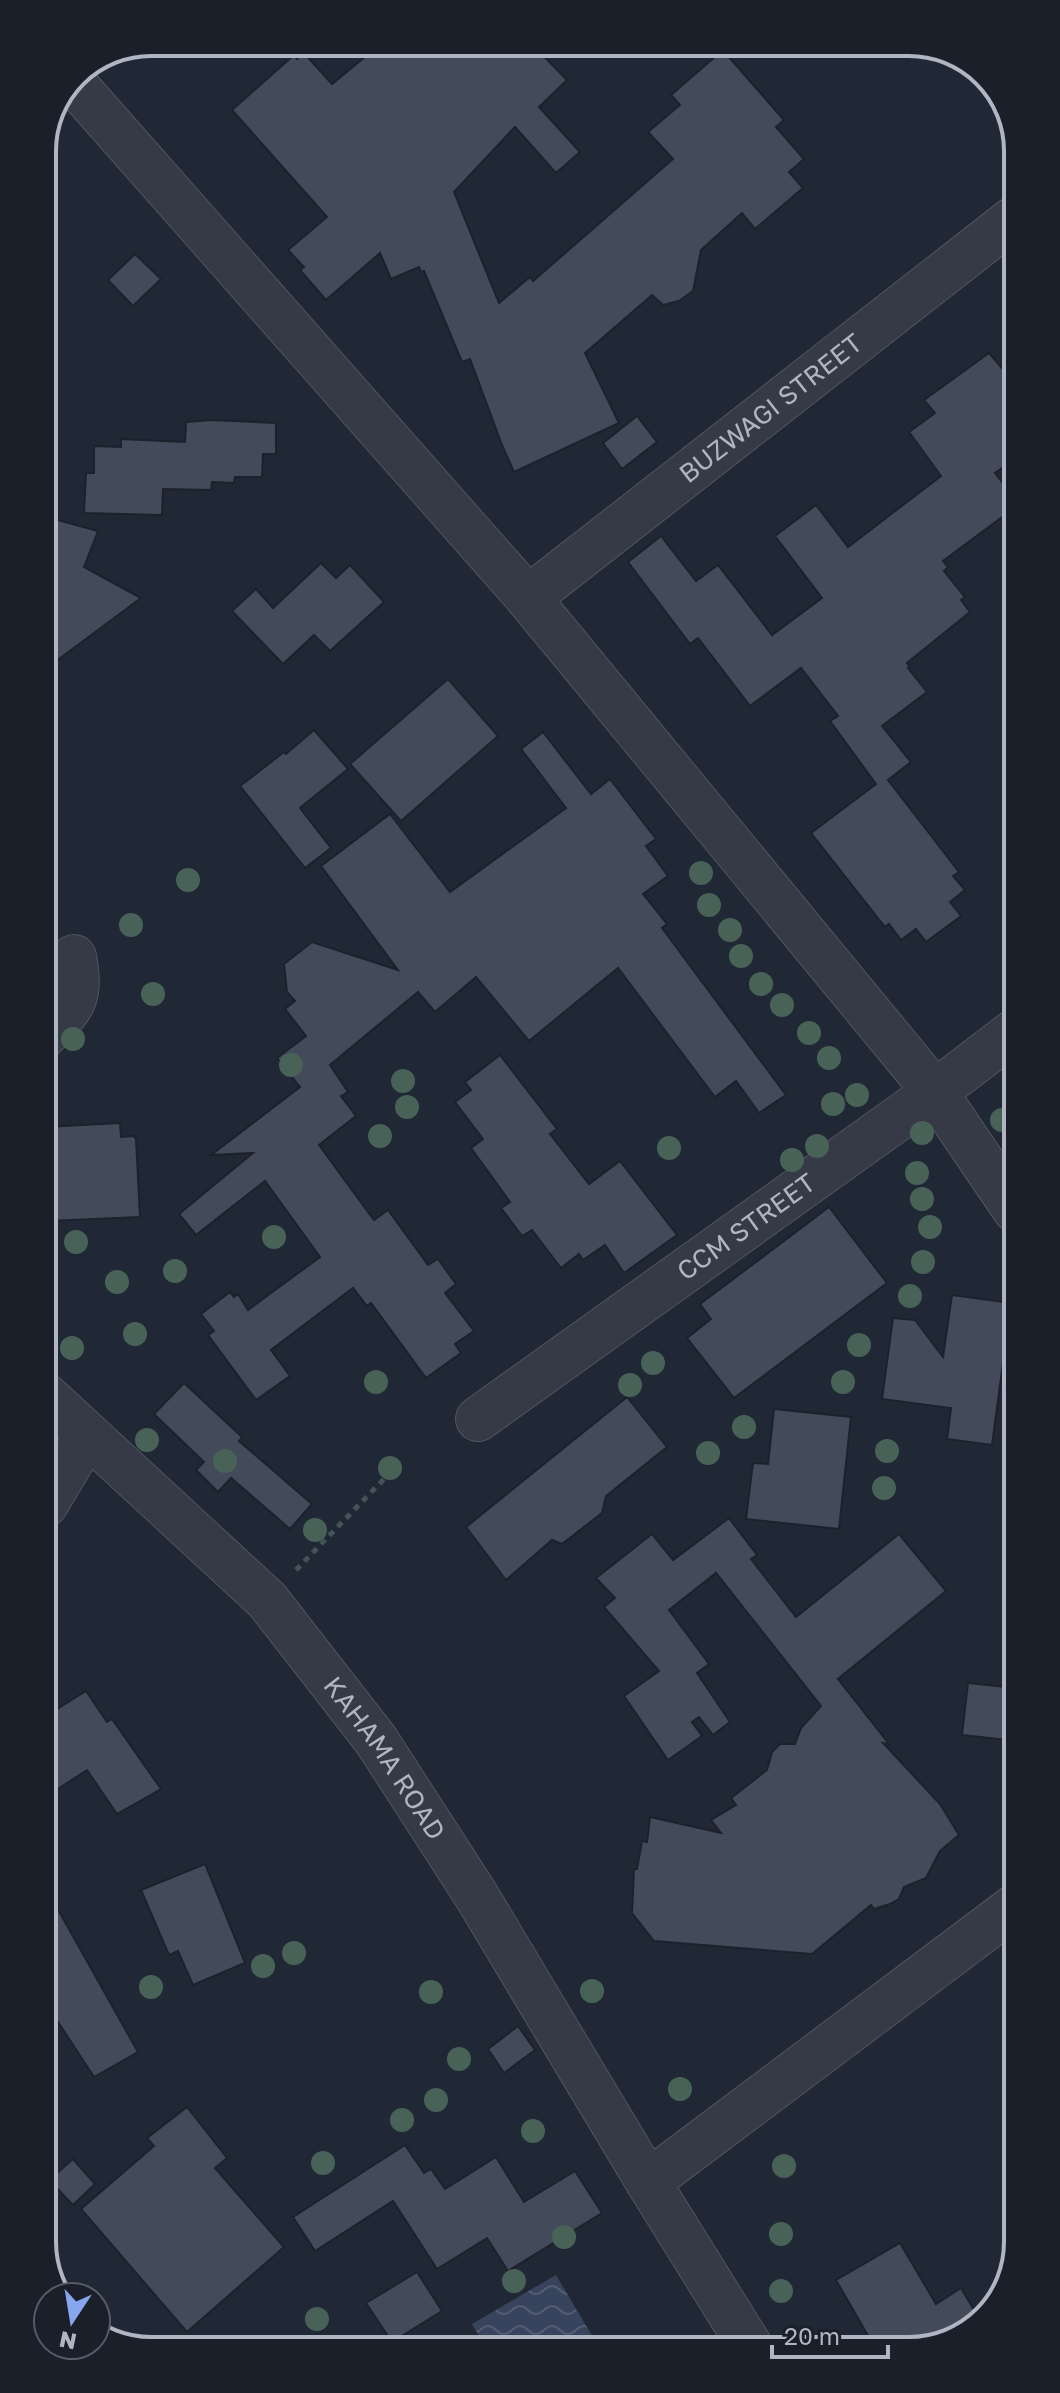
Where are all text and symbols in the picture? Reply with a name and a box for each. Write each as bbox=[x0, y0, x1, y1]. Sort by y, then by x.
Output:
street label: BUZWAGI STREET bbox=[673, 327, 868, 489]
street label: CCM STREET bbox=[671, 1167, 821, 1286]
street label: KAHAMA ROAD bbox=[318, 1670, 452, 1845]
north arrow bbox=[32, 2281, 112, 2361]
scale bar bbox=[772, 2309, 888, 2359]
text: 20 m bbox=[784, 2321, 840, 2350]
text: N bbox=[57, 2326, 79, 2356]

